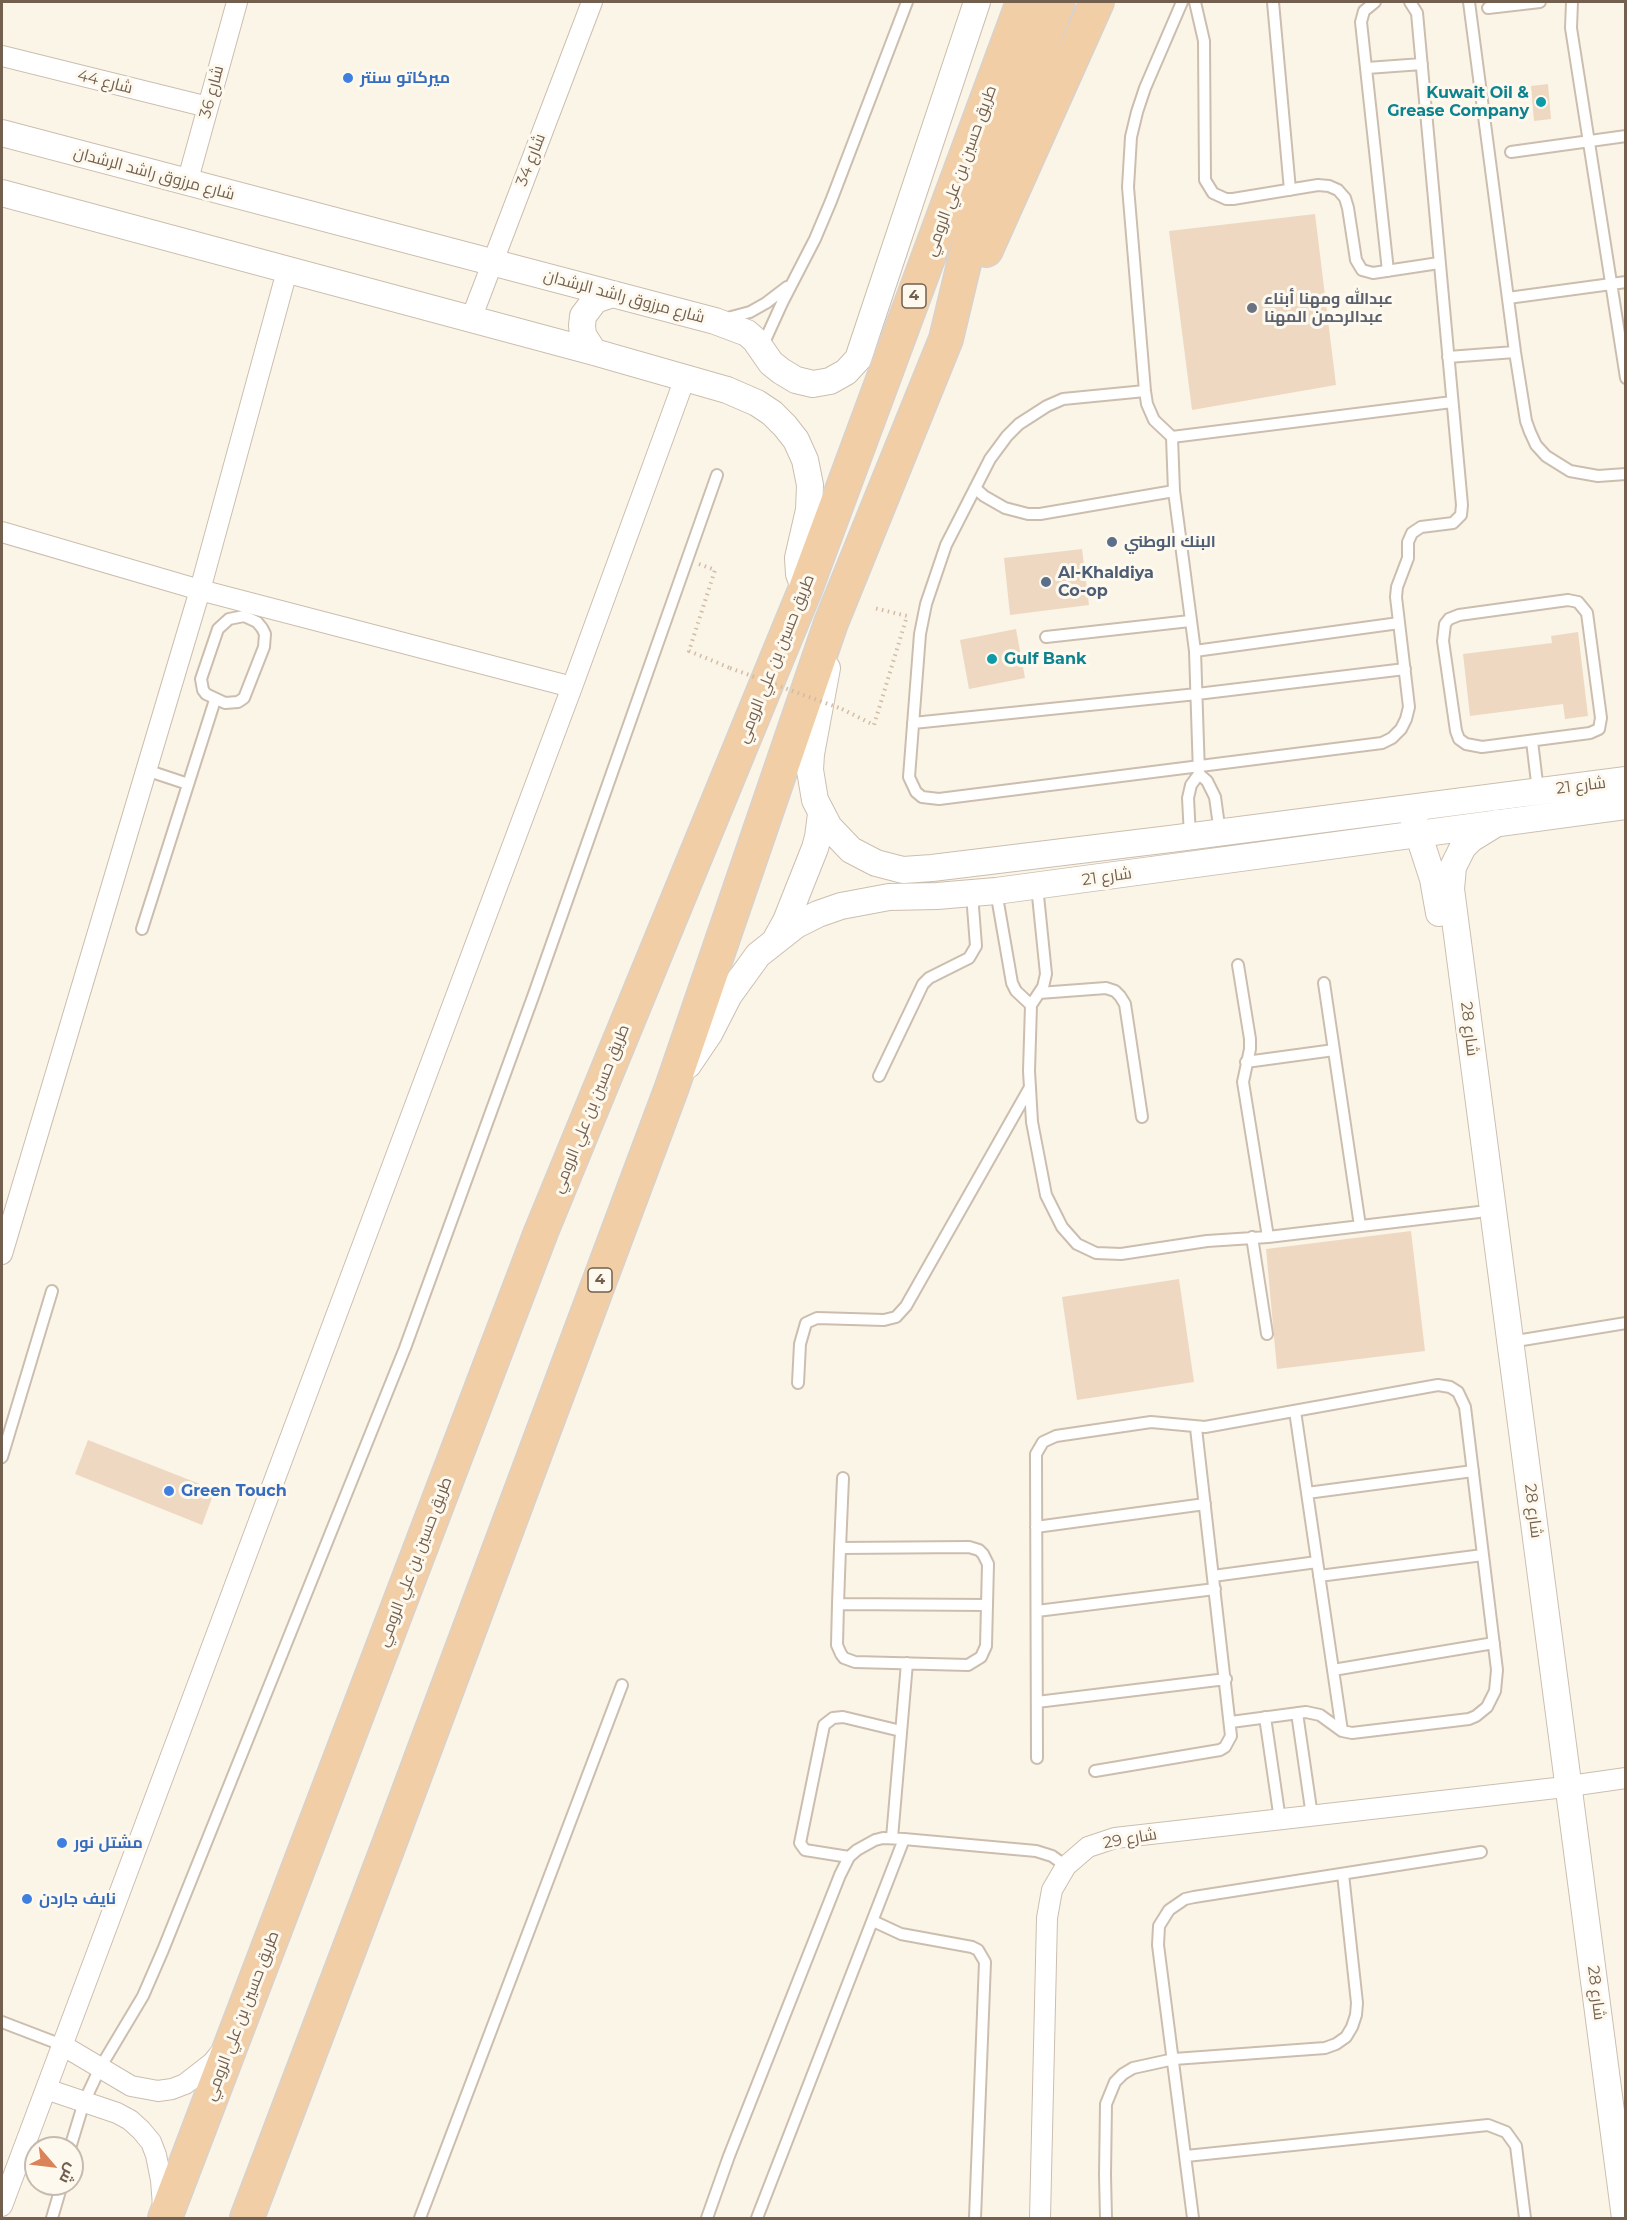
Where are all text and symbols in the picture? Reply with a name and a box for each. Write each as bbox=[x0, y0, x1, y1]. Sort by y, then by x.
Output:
street label: شارع 36 bbox=[196, 63, 228, 121]
street label: شارع 44 bbox=[75, 66, 135, 98]
place label: ميركاتو سنتر bbox=[360, 68, 450, 88]
marker: ميركاتو سنتر bbox=[341, 71, 355, 85]
street label: طريق حسين بن علي الرومي bbox=[921, 83, 1001, 259]
place label: Kuwait Oil & Grease Company bbox=[1387, 83, 1529, 121]
marker: Kuwait Oil & Grease Company bbox=[1534, 95, 1548, 109]
street label: شارع 34 bbox=[512, 131, 550, 189]
street label: شارع مرزوق راشد الرشدان bbox=[71, 143, 237, 205]
street label: شارع مرزوق راشد الرشدان bbox=[541, 266, 707, 328]
road number: 4 bbox=[902, 284, 926, 308]
place label: عبدالله ومهنا أبناء عبدالرحمن المهنا bbox=[1264, 289, 1393, 327]
marker: عبدالله ومهنا أبناء عبدالرحمن المهنا bbox=[1245, 301, 1259, 315]
place label: البنك الوطني bbox=[1124, 532, 1216, 552]
marker: البنك الوطني bbox=[1105, 535, 1119, 549]
place label: Al-Khaldiya Co-op bbox=[1058, 563, 1154, 601]
street label: طريق حسين بن علي الرومي bbox=[733, 572, 819, 746]
marker: Al-Khaldiya Co-op bbox=[1039, 575, 1053, 589]
place label: Gulf Bank bbox=[1004, 649, 1087, 669]
marker: Gulf Bank bbox=[985, 652, 999, 666]
street label: شارع 21 bbox=[1555, 773, 1607, 799]
street label: شارع 21 bbox=[1081, 864, 1133, 890]
street label: شارع 28 bbox=[1456, 1001, 1482, 1057]
street label: طريق حسين بن علي الرومي bbox=[548, 1022, 634, 1196]
road number: 4 bbox=[588, 1268, 612, 1292]
street label: طريق حسين بن علي الرومي bbox=[374, 1474, 456, 1650]
place label: Green Touch bbox=[181, 1481, 287, 1501]
street label: شارع 28 bbox=[1520, 1483, 1546, 1539]
marker: Green Touch bbox=[162, 1484, 176, 1498]
street label: شارع 29 bbox=[1102, 1825, 1158, 1853]
place label: مشتل نور bbox=[74, 1833, 143, 1853]
marker: مشتل نور bbox=[55, 1836, 69, 1850]
place label: نايف جاردن bbox=[39, 1889, 116, 1909]
marker: نايف جاردن bbox=[20, 1892, 34, 1906]
street label: طريق حسين بن علي الرومي bbox=[201, 1928, 283, 2104]
street label: شارع 28 bbox=[1583, 1965, 1609, 2021]
north arrow bbox=[24, 2136, 84, 2196]
text: ش bbox=[55, 2160, 82, 2187]

